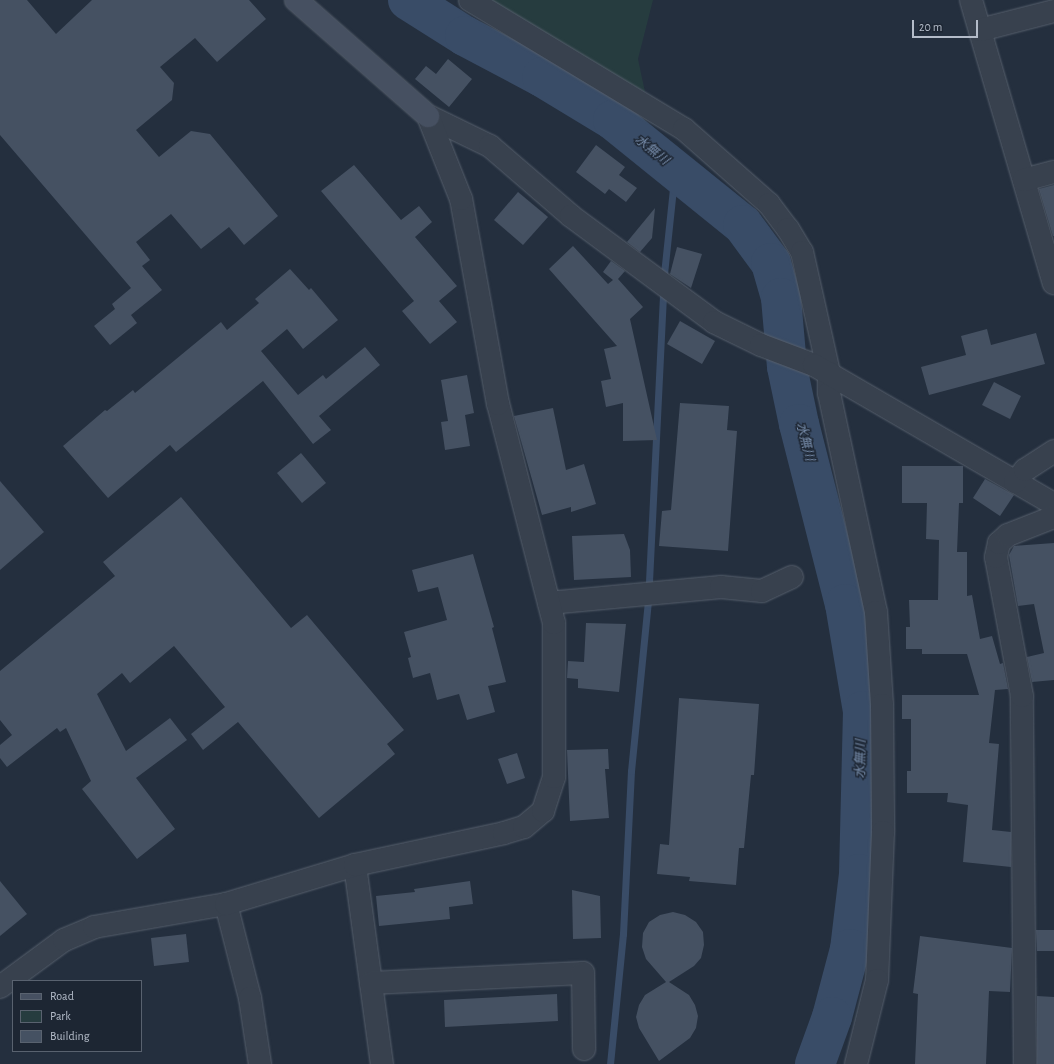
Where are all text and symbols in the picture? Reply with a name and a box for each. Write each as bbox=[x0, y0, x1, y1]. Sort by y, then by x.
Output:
scale bar bbox=[914, 12, 980, 38]
text: 20 m bbox=[919, 21, 942, 33]
water label: 水無川 bbox=[631, 133, 671, 169]
water label: 水無川 bbox=[792, 421, 816, 463]
water label: 水無川 bbox=[854, 739, 870, 779]
legend bbox=[12, 980, 142, 1052]
text: Road bbox=[50, 990, 74, 1002]
text: Park bbox=[50, 1010, 71, 1022]
text: Building bbox=[50, 1030, 90, 1042]

